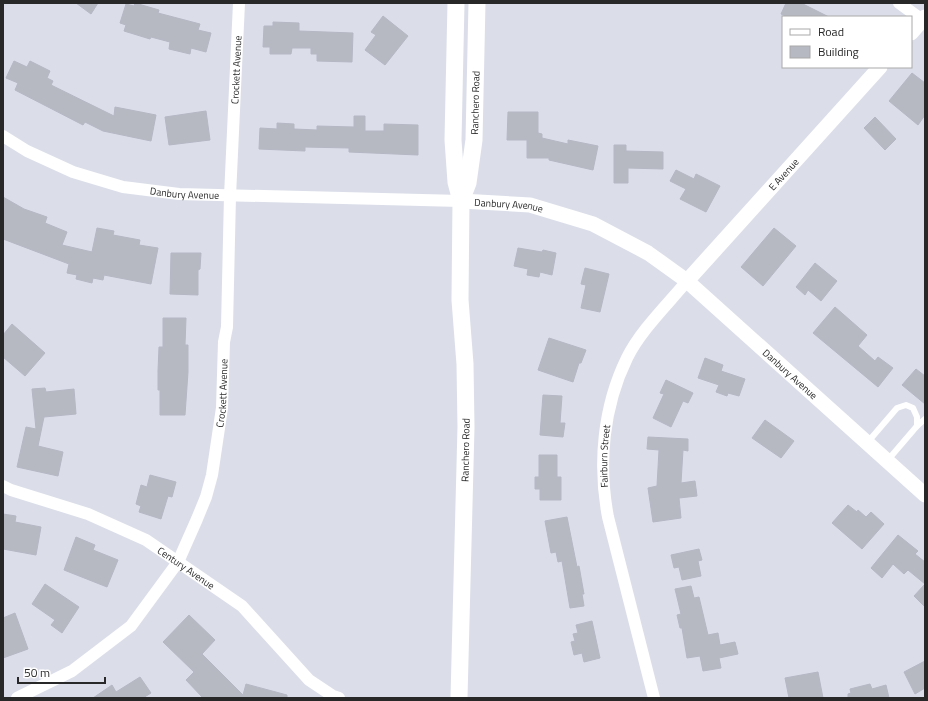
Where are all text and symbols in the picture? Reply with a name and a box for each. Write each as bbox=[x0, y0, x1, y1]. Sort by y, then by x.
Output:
legend bbox=[782, 16, 912, 68]
text: Road bbox=[818, 22, 844, 41]
street label: Crockett Avenue bbox=[227, 35, 245, 104]
text: Building bbox=[818, 42, 859, 61]
street label: Ranchero Road bbox=[467, 71, 484, 135]
street label: E Avenue bbox=[765, 155, 802, 194]
street label: Danbury Avenue bbox=[149, 183, 219, 203]
street label: Danbury Avenue bbox=[474, 195, 545, 217]
street label: Danbury Avenue bbox=[759, 346, 821, 403]
street label: Crockett Avenue bbox=[212, 359, 231, 429]
street label: Ranchero Road bbox=[457, 418, 474, 482]
street label: Fairburn Street bbox=[596, 423, 614, 488]
street label: Century Avenue bbox=[154, 543, 218, 593]
scale bar bbox=[18, 659, 105, 685]
text: 50 m bbox=[24, 663, 50, 682]

